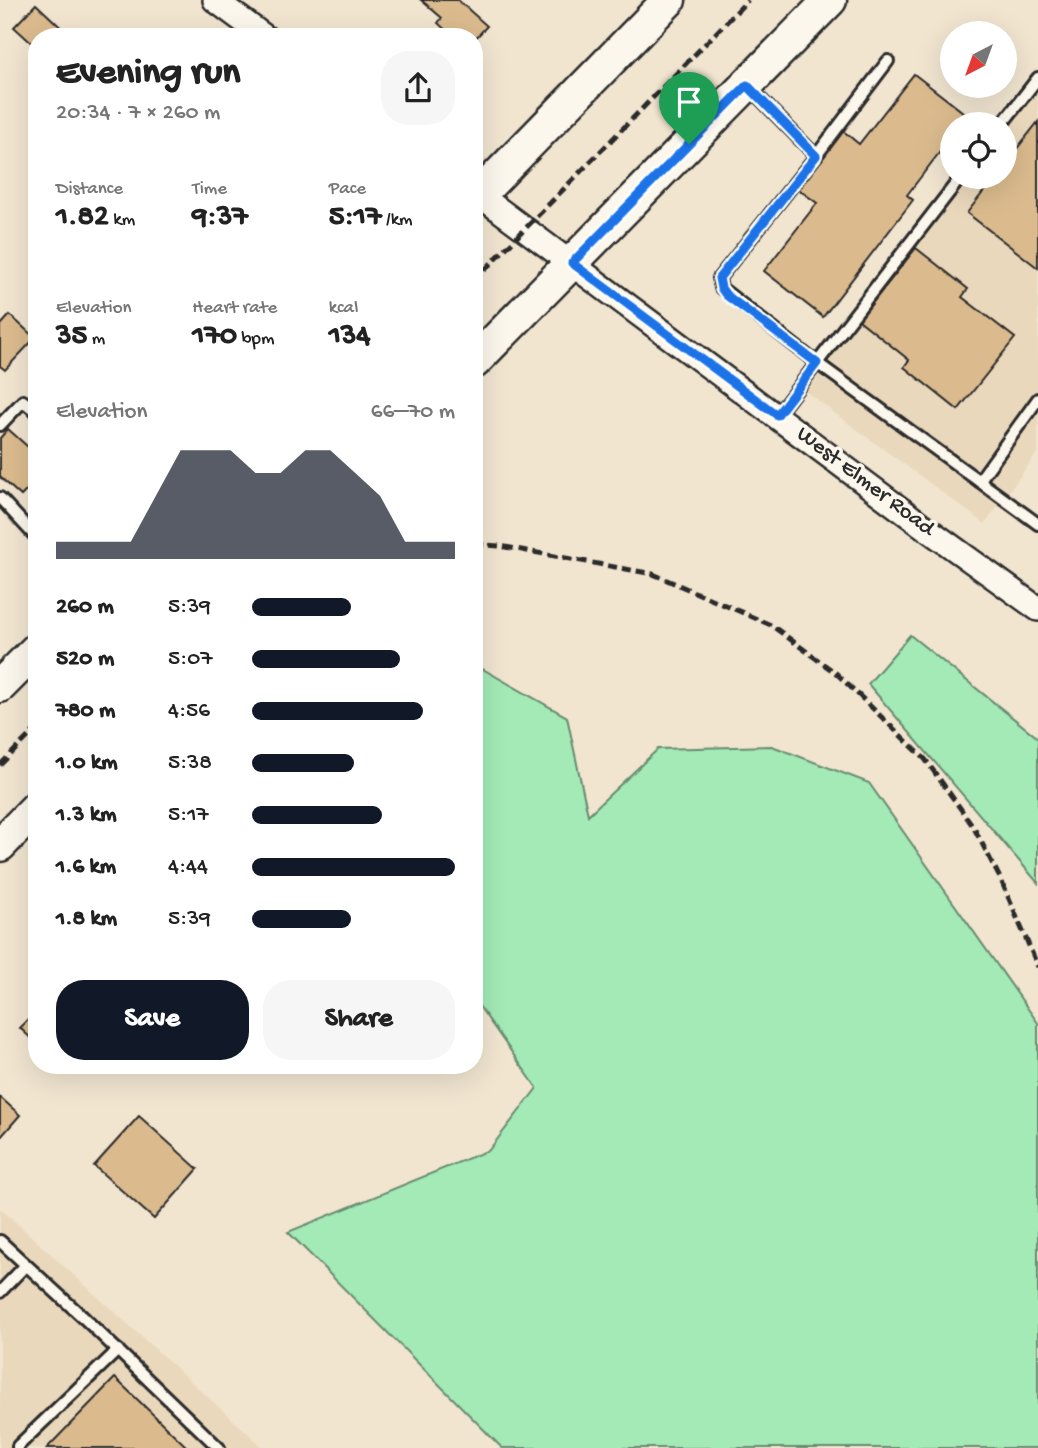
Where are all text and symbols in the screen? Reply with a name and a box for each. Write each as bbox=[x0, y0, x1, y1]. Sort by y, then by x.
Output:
north arrow bbox=[940, 21, 1017, 98]
map controls bbox=[940, 21, 1017, 189]
button: share bbox=[381, 51, 455, 125]
text: Evening run bbox=[56, 52, 240, 96]
pin bbox=[659, 72, 719, 144]
icon: arrive bbox=[670, 83, 708, 121]
text: 20:34 · 7 × 260 m bbox=[56, 100, 220, 127]
button: locate bbox=[940, 112, 1017, 189]
text: Distance bbox=[56, 178, 123, 201]
text: Time bbox=[192, 178, 227, 201]
text: Pace bbox=[329, 178, 366, 201]
text: 1.82 bbox=[56, 201, 109, 236]
text: 9:37 bbox=[192, 201, 248, 236]
text: 5:17 bbox=[329, 201, 382, 236]
text: km bbox=[109, 209, 135, 232]
text: /km bbox=[382, 209, 413, 232]
text: Elevation bbox=[56, 297, 132, 320]
text: Heart rate bbox=[192, 297, 277, 320]
text: kcal bbox=[329, 297, 358, 320]
text: 35 bbox=[56, 320, 87, 355]
text: 170 bbox=[192, 320, 237, 355]
text: 134 bbox=[329, 320, 371, 355]
text: m bbox=[87, 328, 105, 351]
text: bpm bbox=[237, 328, 274, 351]
text: Elevation bbox=[56, 399, 147, 426]
text: 66–70 m bbox=[371, 399, 455, 426]
street label: West Elmer Road bbox=[791, 421, 941, 544]
text: 260 m bbox=[56, 594, 114, 621]
text: 5:39 bbox=[168, 594, 211, 621]
text: 520 m bbox=[56, 646, 114, 673]
text: 5:07 bbox=[168, 646, 212, 673]
text: 780 m bbox=[56, 698, 115, 725]
text: 4:56 bbox=[168, 698, 210, 725]
text: 1.0 km bbox=[56, 750, 118, 777]
text: 5:38 bbox=[168, 750, 212, 777]
text: 1.3 km bbox=[56, 802, 116, 829]
text: 5:17 bbox=[168, 802, 209, 829]
text: 1.6 km bbox=[56, 854, 116, 881]
text: 4:44 bbox=[168, 854, 208, 881]
text: 1.8 km bbox=[56, 906, 117, 933]
text: 5:39 bbox=[168, 906, 211, 933]
button: Save bbox=[56, 980, 249, 1060]
button: Share bbox=[263, 980, 455, 1060]

